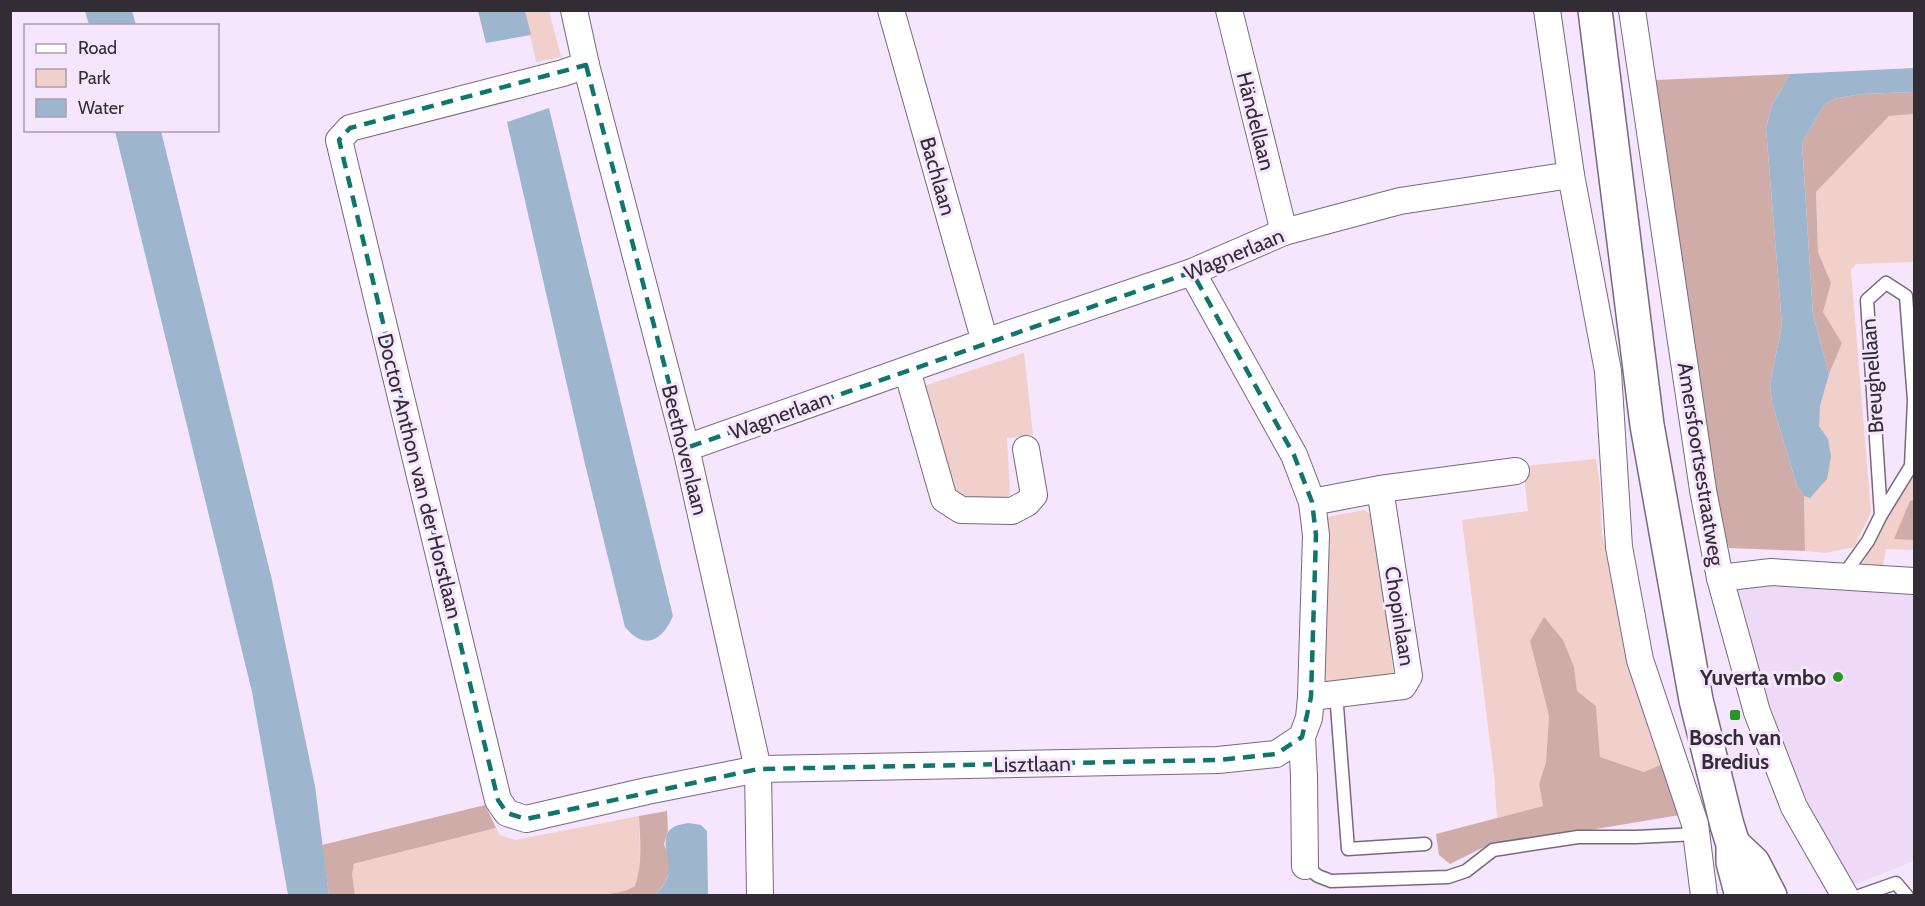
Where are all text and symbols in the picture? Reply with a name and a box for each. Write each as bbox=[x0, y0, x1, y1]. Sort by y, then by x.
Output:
legend bbox=[24, 24, 219, 132]
text: Road bbox=[78, 37, 117, 59]
text: Park bbox=[78, 67, 111, 89]
street label: Händellaan bbox=[1232, 69, 1280, 173]
text: Water bbox=[78, 97, 124, 119]
street label: Bachlaan bbox=[915, 134, 961, 218]
street label: Wagnerlaan bbox=[1180, 223, 1288, 285]
street label: Breughellaan bbox=[1856, 318, 1888, 434]
street label: Doctor Anthon van der Horstlaan bbox=[372, 331, 468, 621]
street label: Amersfoortsestraatweg bbox=[1673, 360, 1730, 568]
street label: Beethovenlaan bbox=[657, 382, 713, 518]
street label: Wagnerlaan bbox=[726, 385, 834, 445]
street label: Chopinlaan bbox=[1380, 564, 1420, 668]
place label: Yuverta vmbo bbox=[1699, 665, 1826, 690]
marker: Yuverta vmbo bbox=[1831, 670, 1845, 684]
marker: Bosch van Bredius bbox=[1728, 708, 1742, 722]
place label: Bosch van Bredius bbox=[1689, 725, 1781, 774]
street label: Lisztlaan bbox=[993, 751, 1071, 777]

